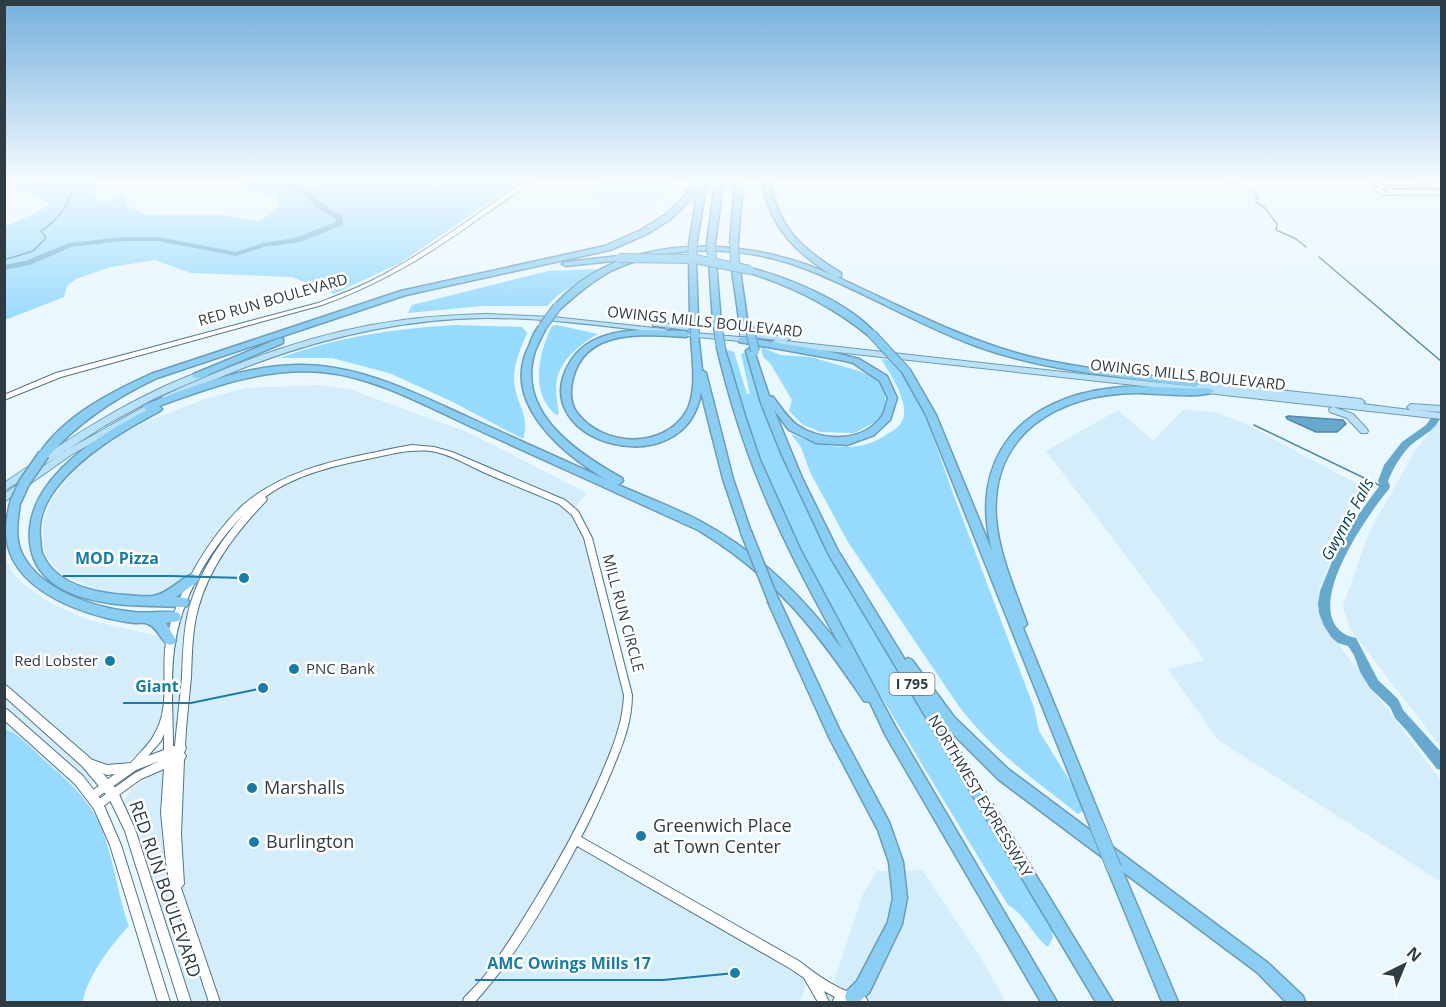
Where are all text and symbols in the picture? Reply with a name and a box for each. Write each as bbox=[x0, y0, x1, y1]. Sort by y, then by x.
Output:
street label: RED RUN BOULEVARD bbox=[196, 268, 350, 330]
street label: OWINGS MILLS BOULEVARD bbox=[606, 301, 804, 341]
street label: OWINGS MILLS BOULEVARD bbox=[1089, 354, 1287, 394]
water label: Gwynns Falls bbox=[1315, 474, 1379, 564]
callout: MOD Pizza bbox=[63, 542, 171, 576]
text: MOD Pizza bbox=[75, 547, 159, 569]
street label: MILL RUN CIRCLE bbox=[599, 552, 649, 674]
place label: Red Lobster bbox=[14, 650, 98, 670]
marker: Red Lobster bbox=[103, 654, 117, 668]
place label: PNC Bank bbox=[306, 658, 375, 678]
marker: PNC Bank bbox=[287, 662, 301, 676]
callout: Giant bbox=[123, 669, 191, 703]
road number: I 795 bbox=[890, 673, 934, 695]
text: Giant bbox=[135, 675, 179, 697]
street label: NORTHWEST EXPRESSWAY bbox=[924, 711, 1038, 881]
place label: Marshalls bbox=[264, 775, 345, 799]
marker: Marshalls bbox=[245, 781, 259, 795]
street label: RED RUN BOULEVARD bbox=[124, 797, 208, 980]
place label: Greenwich Place at Town Center bbox=[653, 813, 792, 858]
place label: Burlington bbox=[266, 829, 354, 853]
marker: Greenwich Place at Town Center bbox=[634, 829, 648, 843]
marker: Burlington bbox=[247, 835, 261, 849]
north arrow bbox=[1374, 935, 1434, 995]
text: N bbox=[1402, 942, 1426, 967]
callout: AMC Owings Mills 17 bbox=[475, 946, 663, 980]
text: AMC Owings Mills 17 bbox=[487, 952, 651, 974]

